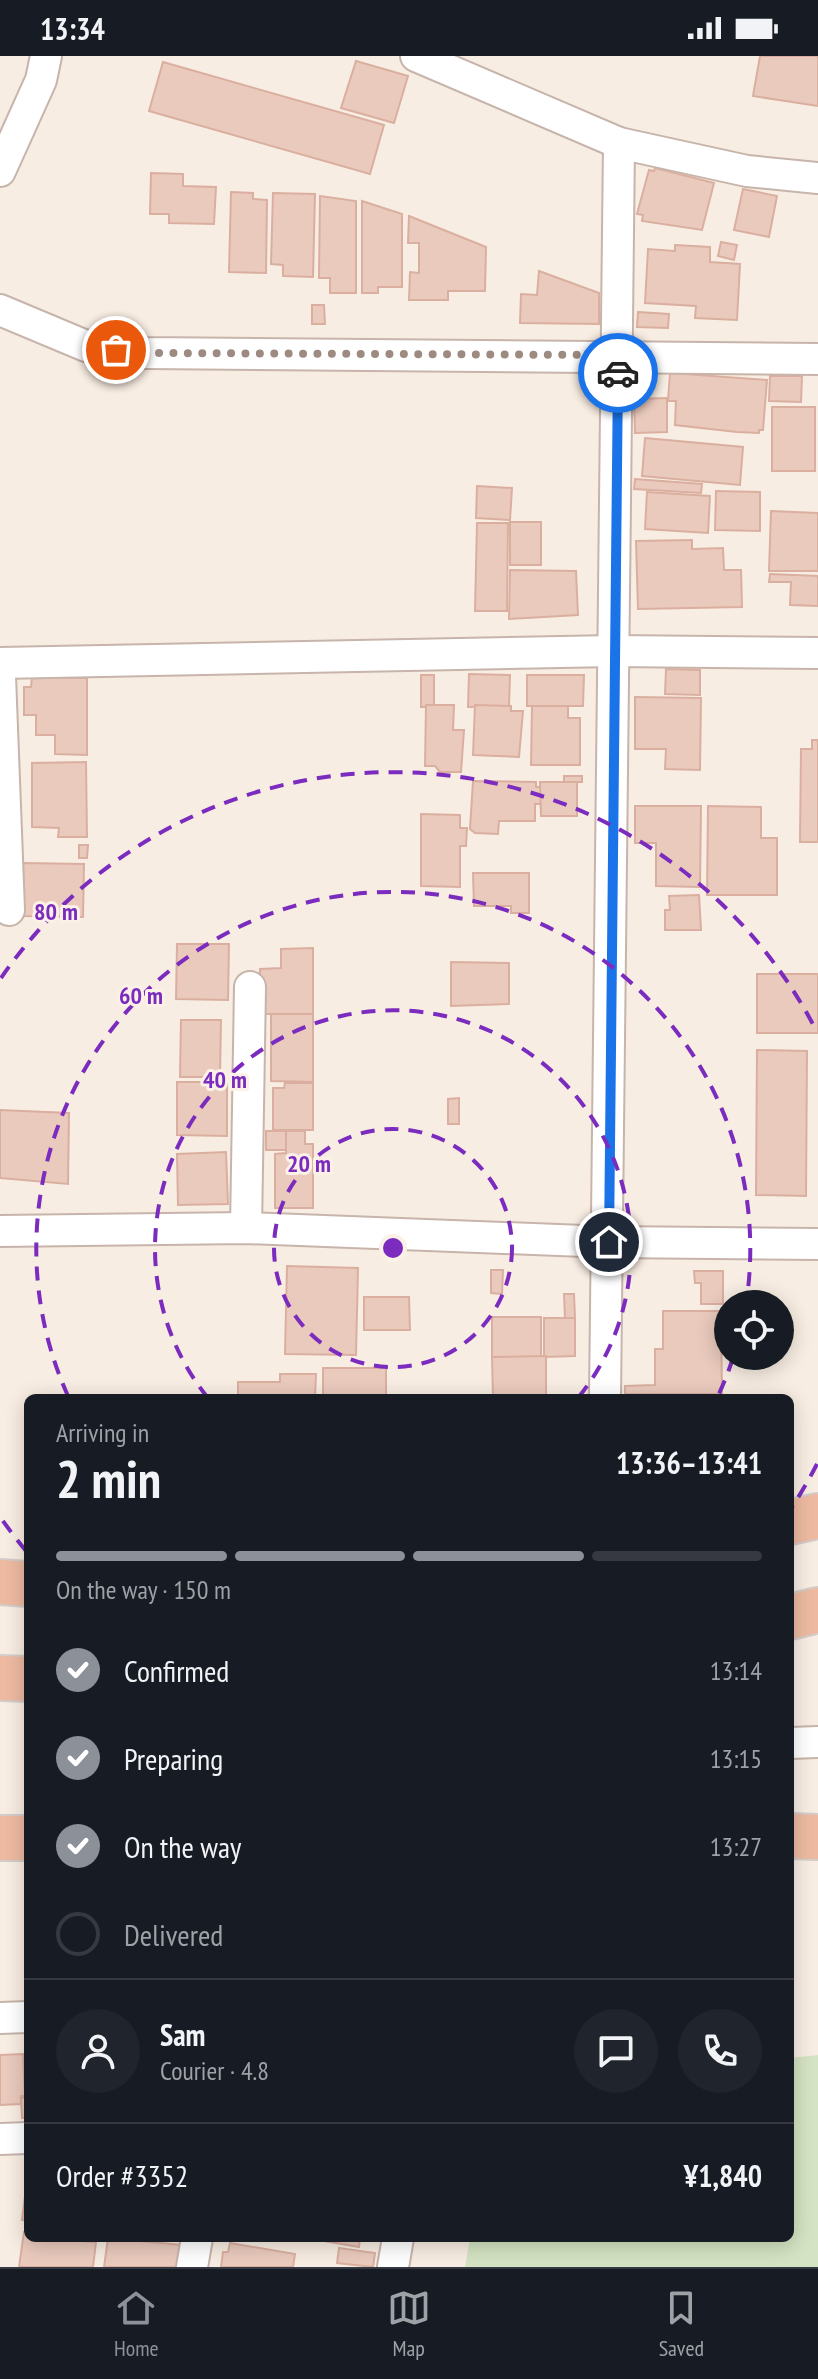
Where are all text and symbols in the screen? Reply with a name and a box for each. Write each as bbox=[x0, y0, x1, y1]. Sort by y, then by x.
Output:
text: 13:34 bbox=[40, 9, 105, 48]
pin bbox=[82, 316, 150, 384]
icon: bag bbox=[94, 328, 138, 372]
courier bbox=[578, 333, 658, 413]
icon: car bbox=[596, 351, 640, 395]
text: 80 m bbox=[34, 896, 78, 927]
text: 60 m bbox=[119, 980, 163, 1011]
text: 40 m bbox=[203, 1064, 247, 1095]
text: 20 m bbox=[287, 1148, 331, 1179]
pin bbox=[575, 1208, 643, 1276]
icon: home bbox=[587, 1220, 631, 1264]
centre of rings bbox=[379, 1234, 407, 1262]
map controls bbox=[714, 1290, 794, 1370]
button: locate bbox=[714, 1290, 794, 1370]
text: Arriving in bbox=[56, 1416, 149, 1449]
text: 13:36–13:41 bbox=[616, 1443, 762, 1482]
text: 2 min bbox=[56, 1445, 161, 1512]
text: On the way · 150 m bbox=[56, 1573, 231, 1606]
icon: check bbox=[56, 1648, 100, 1692]
text: Confirmed bbox=[124, 1651, 229, 1690]
text: 13:14 bbox=[710, 1654, 762, 1687]
icon: check bbox=[56, 1736, 100, 1780]
text: Preparing bbox=[124, 1739, 223, 1778]
text: 13:15 bbox=[710, 1742, 762, 1775]
icon: check bbox=[56, 1824, 100, 1868]
text: On the way bbox=[124, 1827, 241, 1866]
text: 13:27 bbox=[710, 1830, 762, 1863]
text: Delivered bbox=[124, 1915, 223, 1954]
button: person bbox=[56, 2009, 140, 2093]
button: chat bbox=[574, 2009, 658, 2093]
button: phone bbox=[678, 2009, 762, 2093]
text: Sam bbox=[160, 2015, 205, 2054]
text: Courier · 4.8 bbox=[160, 2054, 269, 2087]
text: Order #3352 bbox=[56, 2156, 188, 2195]
text: ¥1,840 bbox=[684, 2156, 762, 2195]
tab: Home bbox=[114, 2286, 159, 2362]
tab: Map bbox=[387, 2286, 431, 2362]
tab: Saved bbox=[659, 2286, 704, 2362]

